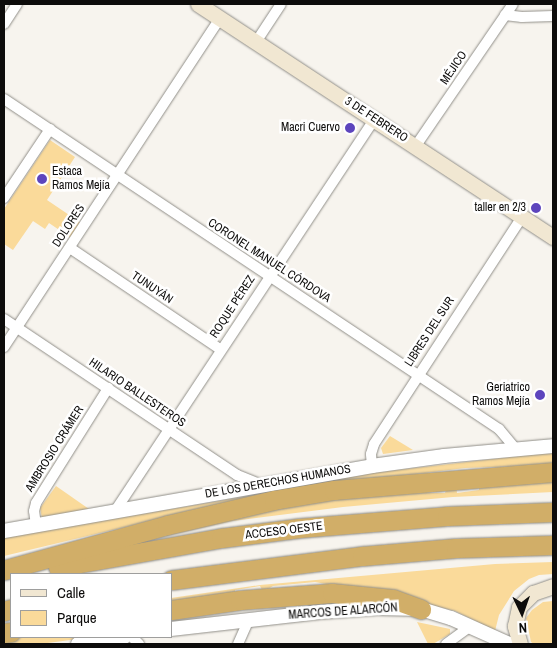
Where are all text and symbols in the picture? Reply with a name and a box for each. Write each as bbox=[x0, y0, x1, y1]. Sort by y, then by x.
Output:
street label: MÉJICO bbox=[438, 49, 470, 87]
street label: 3 DE FEBRERO bbox=[342, 94, 410, 146]
place label: Macri Cuervo bbox=[281, 121, 340, 135]
marker: Macri Cuervo bbox=[344, 122, 356, 134]
place label: Estaca Ramos Mejía bbox=[52, 165, 110, 193]
marker: Estaca Ramos Mejía bbox=[36, 173, 48, 185]
place label: taller en 2/3 bbox=[475, 201, 526, 215]
street label: DOLORES bbox=[50, 202, 88, 250]
marker: taller en 2/3 bbox=[530, 202, 542, 214]
street label: CORONEL MANUEL CÓRDOVA bbox=[205, 216, 333, 306]
street label: TUNUYÁN bbox=[129, 269, 175, 307]
street label: ROQUE PÉREZ bbox=[207, 273, 259, 341]
street label: LIBRES DEL SUR bbox=[402, 294, 458, 370]
street label: HILARIO BALLESTEROS bbox=[86, 355, 188, 431]
place label: Geriatrico Ramos Mejía bbox=[472, 381, 530, 409]
marker: Geriatrico Ramos Mejía bbox=[534, 389, 546, 401]
street label: AMBROSIO CRÁMER bbox=[23, 403, 87, 495]
street label: DE LOS DERECHOS HUMANOS bbox=[204, 462, 352, 502]
street label: ACCESO OESTE bbox=[245, 519, 323, 543]
legend bbox=[10, 573, 172, 638]
text: Calle bbox=[57, 582, 85, 603]
north arrow bbox=[497, 588, 547, 638]
street label: MARCOS DE ALARCÓN bbox=[288, 601, 398, 623]
text: Parque bbox=[57, 607, 97, 628]
text: N bbox=[518, 619, 527, 637]

